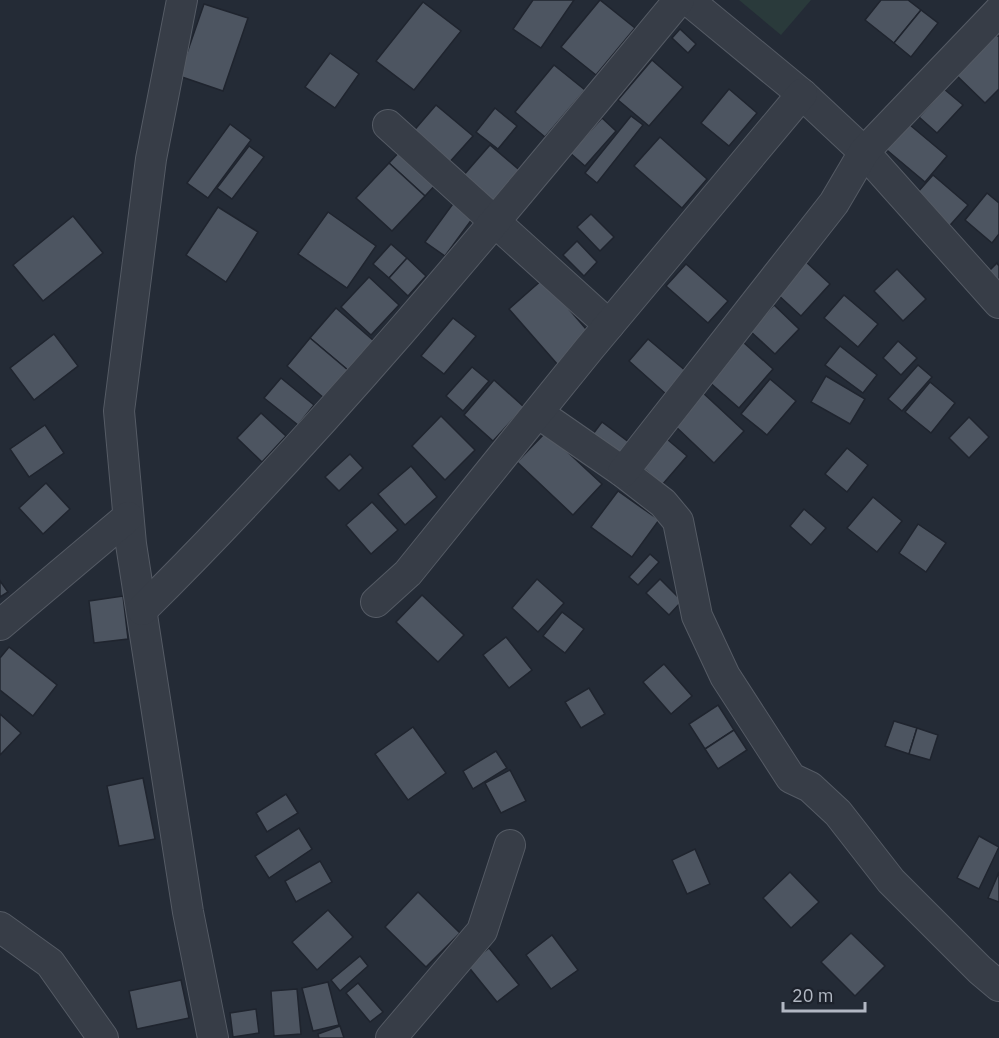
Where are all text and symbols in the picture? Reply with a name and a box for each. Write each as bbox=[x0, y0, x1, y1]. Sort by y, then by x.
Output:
scale bar bbox=[783, 975, 866, 1013]
text: 20 m bbox=[792, 984, 834, 1007]

